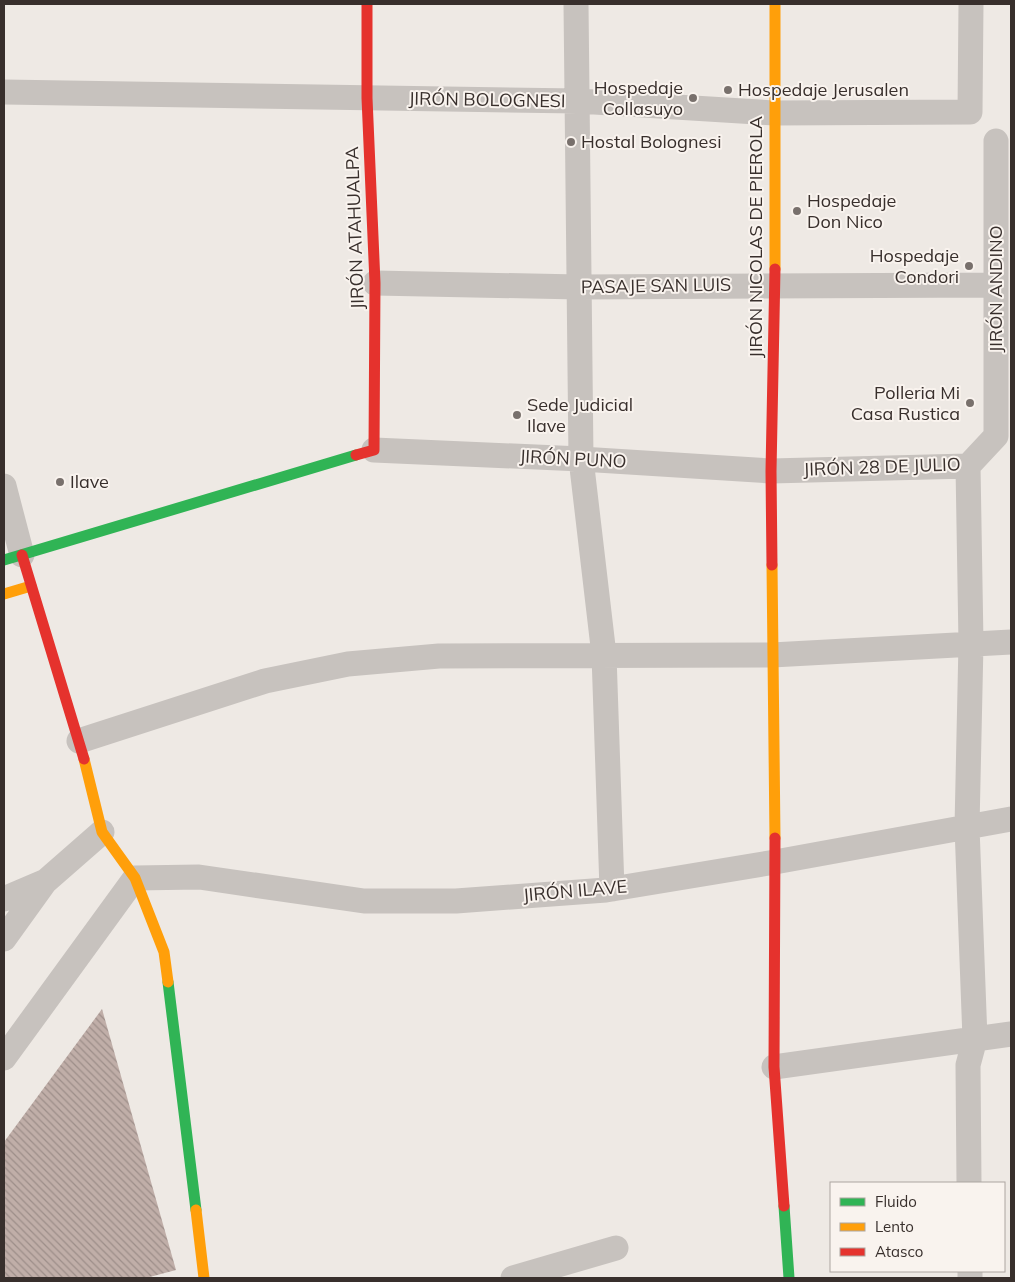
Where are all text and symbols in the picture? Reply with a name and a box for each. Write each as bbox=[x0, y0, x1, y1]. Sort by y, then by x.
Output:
place label: Hospedaje Collasuyo bbox=[594, 76, 683, 120]
place label: Hospedaje Jerusalen bbox=[738, 78, 909, 101]
marker: Hospedaje Jerusalen bbox=[722, 84, 734, 96]
street label: JIRÓN BOLOGNESI bbox=[408, 87, 566, 112]
marker: Hospedaje Collasuyo bbox=[687, 92, 699, 104]
street label: JIRÓN NICOLAS DE PIEROLA bbox=[744, 116, 767, 358]
place label: Hostal Bolognesi bbox=[581, 130, 721, 153]
marker: Hostal Bolognesi bbox=[565, 136, 577, 148]
street label: JIRÓN ATAHUALPA bbox=[340, 146, 369, 310]
place label: Hospedaje Don Nico bbox=[807, 189, 896, 233]
marker: Hospedaje Don Nico bbox=[791, 205, 803, 217]
street label: JIRÓN ANDINO bbox=[984, 225, 1007, 353]
place label: Hospedaje Condori bbox=[870, 244, 959, 288]
marker: Hospedaje Condori bbox=[963, 260, 975, 272]
street label: PASAJE SAN LUIS bbox=[581, 273, 731, 298]
place label: Polleria Mi Casa Rustica bbox=[851, 381, 960, 425]
place label: Sede Judicial Ilave bbox=[527, 393, 633, 437]
marker: Polleria Mi Casa Rustica bbox=[964, 397, 976, 409]
marker: Sede Judicial Ilave bbox=[511, 409, 523, 421]
street label: JIRÓN PUNO bbox=[519, 444, 627, 473]
street label: JIRÓN 28 DE JULIO bbox=[803, 452, 961, 481]
place label: Ilave bbox=[70, 470, 109, 493]
marker: Ilave bbox=[54, 476, 66, 488]
street label: JIRÓN ILAVE bbox=[522, 874, 628, 907]
legend bbox=[830, 1182, 1005, 1272]
text: Fluido bbox=[875, 1192, 917, 1211]
text: Lento bbox=[875, 1217, 914, 1236]
text: Atasco bbox=[875, 1242, 923, 1261]

